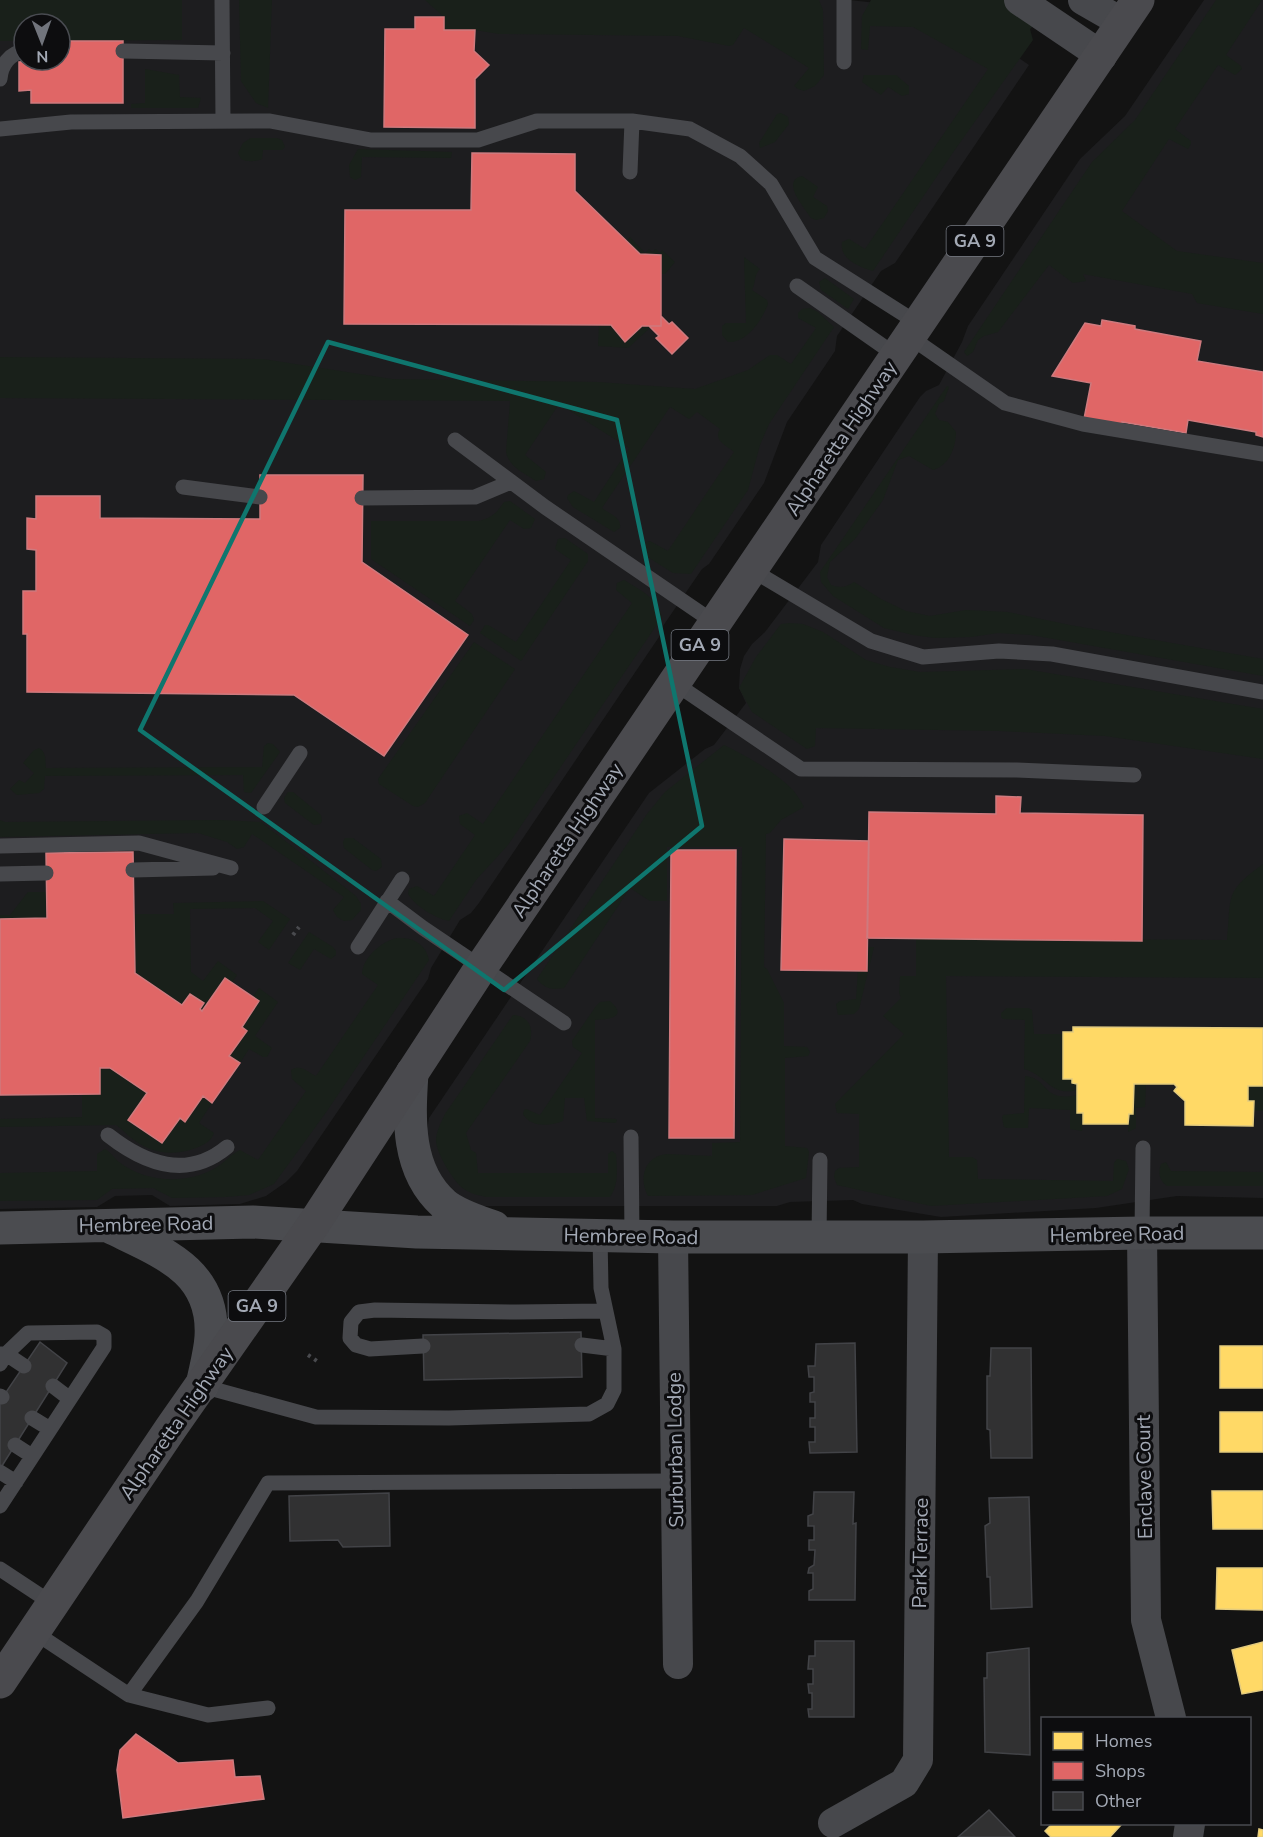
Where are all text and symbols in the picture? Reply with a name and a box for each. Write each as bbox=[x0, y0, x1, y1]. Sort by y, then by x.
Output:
north arrow bbox=[12, 12, 72, 72]
text: N bbox=[36, 45, 48, 67]
road number: GA 9 bbox=[946, 226, 1004, 256]
street label: Alpharetta Highway bbox=[779, 355, 904, 521]
road number: GA 9 bbox=[672, 630, 728, 660]
street label: Alpharetta Highway bbox=[505, 757, 630, 923]
street label: Hembree Road bbox=[78, 1210, 214, 1239]
street label: Hembree Road bbox=[1049, 1220, 1185, 1249]
street label: Hembree Road bbox=[563, 1222, 699, 1251]
road number: GA 9 bbox=[228, 1291, 286, 1321]
street label: Alpharetta Highway bbox=[113, 1341, 240, 1505]
street label: Surburban Lodge bbox=[661, 1372, 690, 1528]
street label: Enclave Court bbox=[1130, 1414, 1159, 1539]
street label: Park Terrace bbox=[906, 1497, 935, 1609]
legend bbox=[1041, 1717, 1251, 1825]
text: Homes bbox=[1095, 1729, 1152, 1753]
text: Shops bbox=[1095, 1759, 1145, 1783]
text: Other bbox=[1095, 1789, 1142, 1813]

